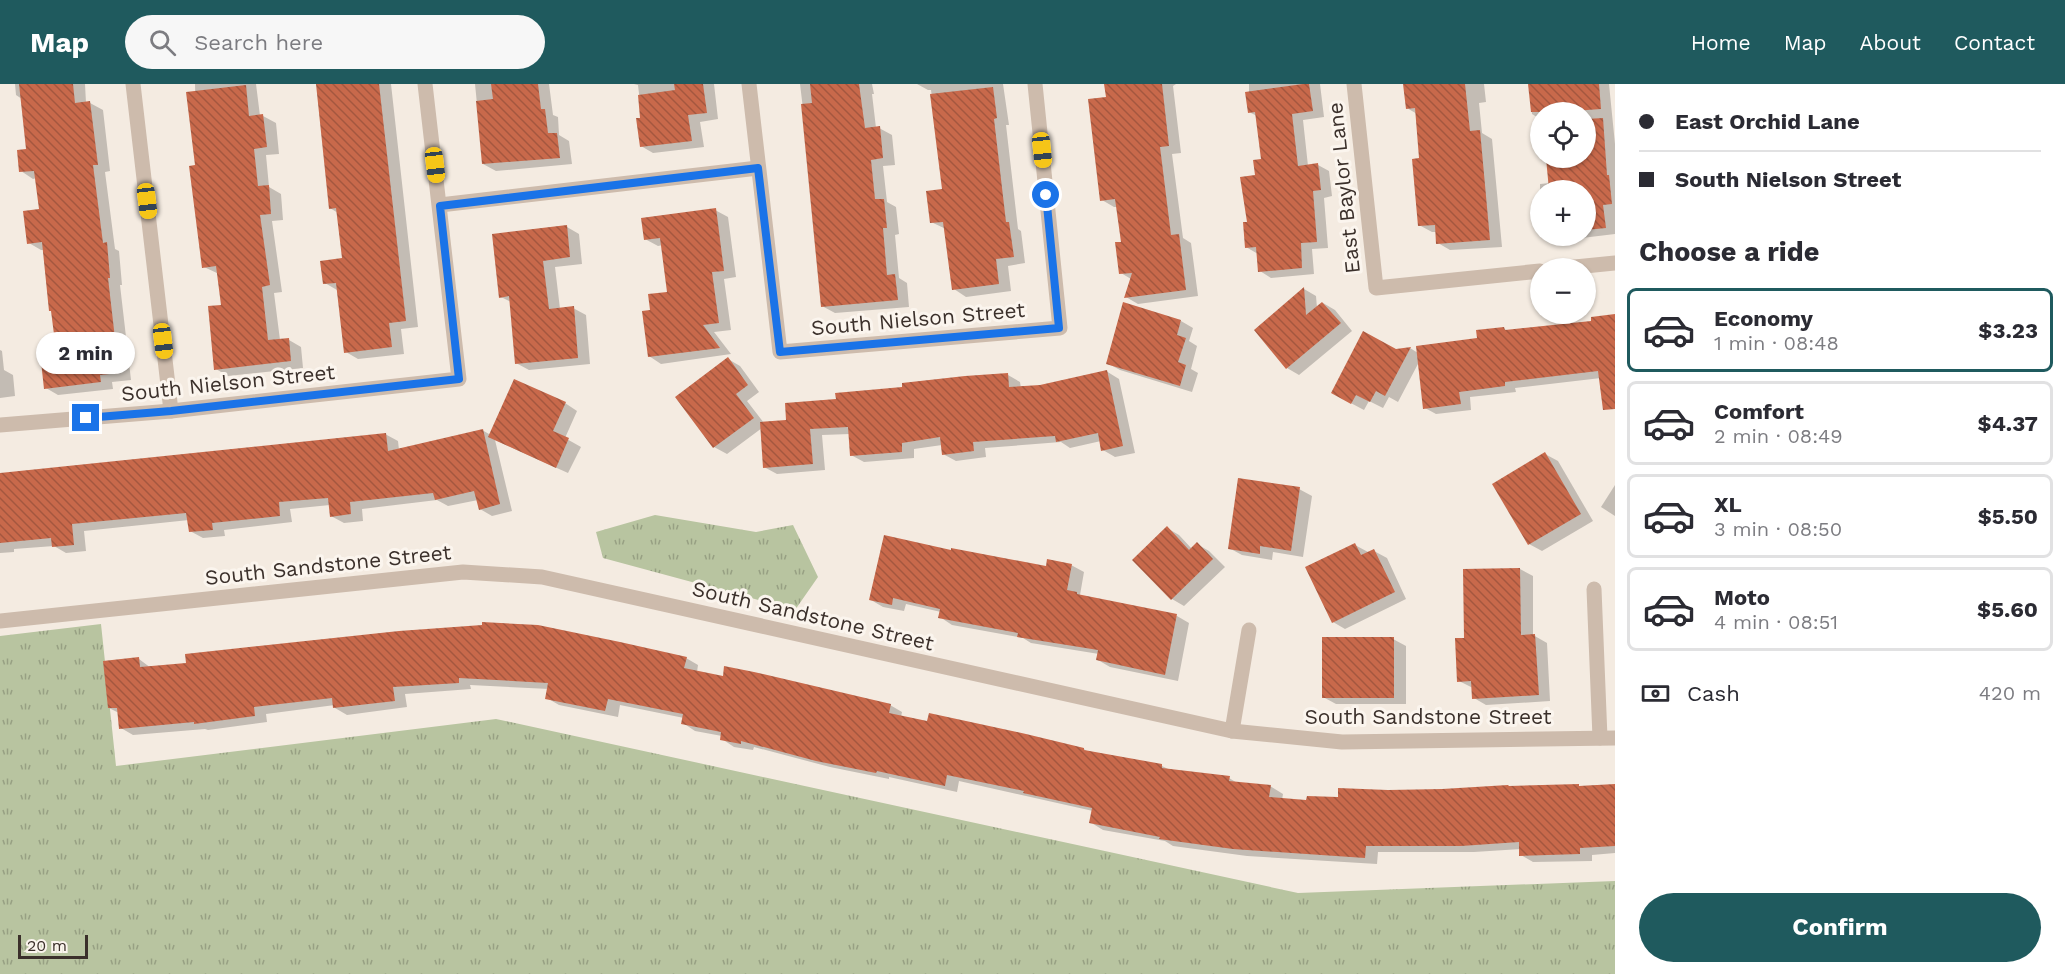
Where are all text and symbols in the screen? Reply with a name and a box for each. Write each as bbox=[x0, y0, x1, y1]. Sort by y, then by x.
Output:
search box bbox=[125, 15, 545, 69]
text: Map bbox=[30, 26, 89, 59]
icon: search bbox=[146, 26, 179, 59]
text: Search here bbox=[194, 30, 323, 55]
text: Home bbox=[1691, 30, 1751, 55]
text: Map bbox=[1784, 30, 1827, 55]
text: About bbox=[1860, 30, 1921, 55]
text: Contact bbox=[1954, 30, 2035, 55]
street label: East Baylor Lane bbox=[1322, 101, 1365, 275]
map controls bbox=[1530, 102, 1596, 324]
button: locate bbox=[1530, 102, 1596, 168]
text: East Orchid Lane bbox=[1675, 109, 1860, 134]
car bbox=[1031, 131, 1053, 169]
car bbox=[424, 146, 446, 184]
text: South Nielson Street bbox=[1675, 167, 1901, 192]
button: + bbox=[1530, 180, 1596, 246]
route start bbox=[1032, 181, 1059, 208]
car bbox=[136, 182, 158, 220]
text: Choose a ride bbox=[1639, 236, 1819, 268]
button: − bbox=[1530, 258, 1596, 324]
street label: South Nielson Street bbox=[810, 297, 1026, 340]
icon: car bbox=[1642, 303, 1696, 357]
text: Economy bbox=[1714, 306, 1813, 331]
text: $3.23 bbox=[1978, 318, 2038, 343]
car bbox=[152, 322, 174, 360]
callout: 2 min bbox=[36, 331, 136, 373]
text: 1 min · 08:48 bbox=[1714, 331, 1839, 355]
text: 2 min bbox=[58, 341, 113, 365]
street label: South Nielson Street bbox=[120, 359, 336, 406]
icon: car bbox=[1642, 396, 1696, 450]
text: Comfort bbox=[1714, 399, 1804, 424]
route end bbox=[72, 404, 99, 431]
text: $4.37 bbox=[1978, 411, 2038, 436]
text: 2 min · 08:49 bbox=[1714, 424, 1843, 448]
icon: car bbox=[1642, 489, 1696, 543]
text: XL bbox=[1714, 492, 1742, 517]
text: $5.50 bbox=[1978, 504, 2038, 529]
text: 3 min · 08:50 bbox=[1714, 517, 1842, 541]
street label: South Sandstone Street bbox=[204, 539, 452, 590]
street label: South Sandstone Street bbox=[690, 576, 937, 656]
icon: car bbox=[1642, 582, 1696, 636]
text: Moto bbox=[1714, 585, 1770, 610]
text: $5.60 bbox=[1977, 597, 2038, 622]
text: 4 min · 08:51 bbox=[1714, 610, 1838, 634]
icon: cash bbox=[1639, 677, 1672, 710]
text: Cash bbox=[1687, 681, 1740, 706]
text: 420 m bbox=[1979, 681, 2041, 705]
street label: South Sandstone Street bbox=[1304, 704, 1552, 729]
button: Confirm bbox=[1639, 893, 2041, 962]
scale bar bbox=[18, 932, 88, 960]
text: 20 m bbox=[27, 936, 67, 955]

